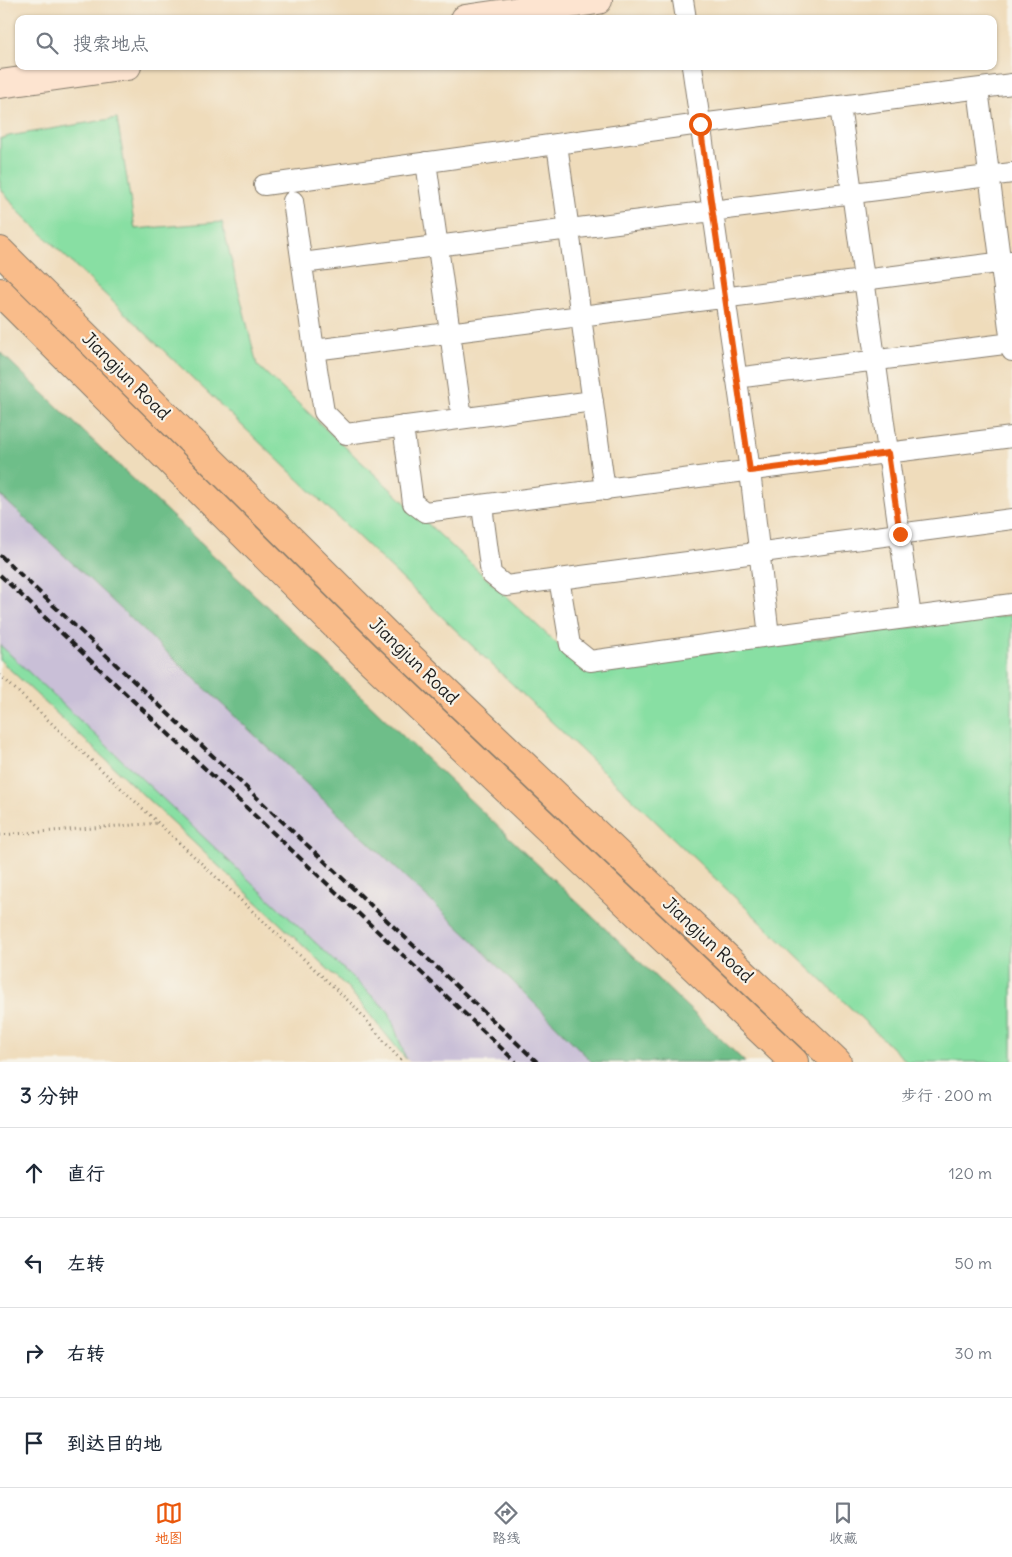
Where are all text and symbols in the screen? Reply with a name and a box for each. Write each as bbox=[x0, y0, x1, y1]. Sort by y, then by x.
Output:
search box bbox=[15, 15, 997, 70]
icon: search bbox=[33, 29, 61, 57]
text: 搜索地点 bbox=[73, 31, 149, 55]
route start bbox=[689, 113, 712, 136]
street label: Jiangjun Road bbox=[77, 327, 176, 425]
route end bbox=[889, 523, 912, 546]
street label: Jiangjun Road bbox=[365, 612, 464, 709]
street label: Jiangjun Road bbox=[658, 892, 759, 988]
text: 3 分钟 bbox=[20, 1082, 79, 1109]
text: 步行 · 200 m bbox=[901, 1085, 992, 1105]
icon: ahead bbox=[20, 1159, 48, 1187]
text: 直行 bbox=[67, 1161, 105, 1185]
text: 120 m bbox=[949, 1163, 992, 1183]
icon: left bbox=[20, 1249, 48, 1277]
text: 左转 bbox=[67, 1251, 105, 1275]
text: 50 m bbox=[954, 1253, 992, 1273]
icon: right bbox=[20, 1339, 48, 1367]
text: 右转 bbox=[67, 1341, 105, 1365]
text: 30 m bbox=[955, 1343, 992, 1363]
icon: arrive bbox=[20, 1429, 48, 1457]
text: 到达目的地 bbox=[67, 1431, 162, 1455]
tab: 地图 bbox=[155, 1499, 183, 1547]
tab: 路线 bbox=[492, 1499, 520, 1547]
tab: 收藏 bbox=[829, 1499, 857, 1547]

